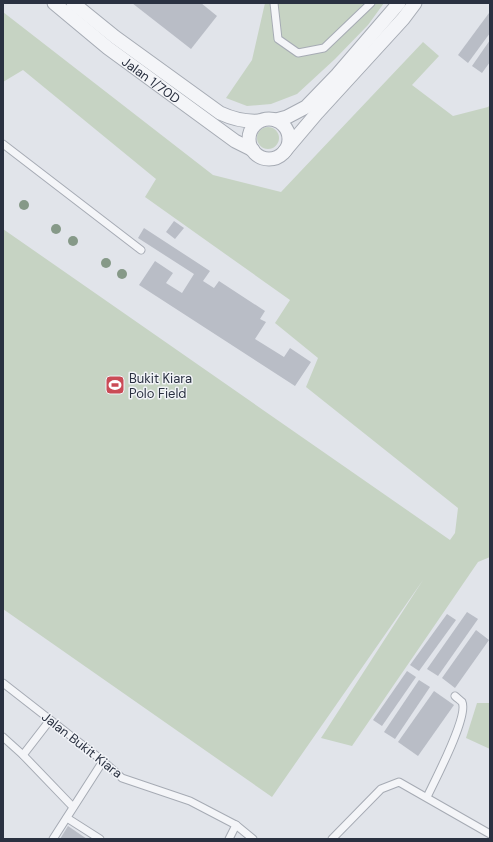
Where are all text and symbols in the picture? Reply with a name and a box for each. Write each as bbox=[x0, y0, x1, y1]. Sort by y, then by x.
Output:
street label: Jalan 1/70D bbox=[119, 53, 184, 107]
place label: Bukit Kiara Polo Field bbox=[129, 370, 192, 402]
sports icon: Bukit Kiara Polo Field bbox=[104, 374, 126, 396]
street label: Jalan Bukit Kiara bbox=[38, 708, 126, 782]

